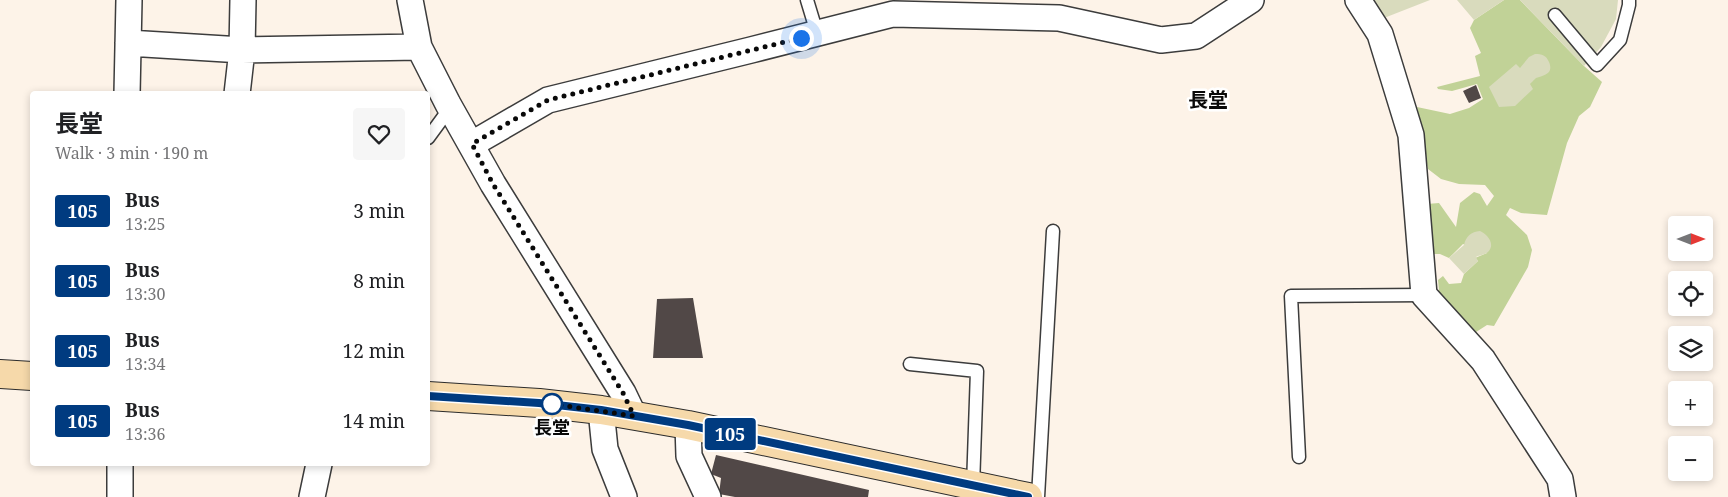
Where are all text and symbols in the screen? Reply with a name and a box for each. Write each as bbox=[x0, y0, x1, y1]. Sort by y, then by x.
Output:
your location bbox=[789, 26, 814, 51]
district label: 長堂 bbox=[1188, 86, 1228, 113]
text: 長堂 bbox=[55, 106, 103, 139]
button: heart bbox=[353, 108, 405, 160]
text: Walk · 3 min · 190 m bbox=[55, 142, 208, 164]
text: Bus bbox=[125, 187, 160, 213]
text: 3 min bbox=[353, 198, 405, 224]
text: 105 bbox=[67, 199, 98, 223]
text: 13:25 bbox=[125, 213, 165, 235]
north arrow bbox=[1668, 216, 1712, 261]
map controls bbox=[1668, 216, 1713, 481]
text: Bus bbox=[125, 257, 160, 283]
text: 8 min bbox=[353, 268, 405, 294]
text: 105 bbox=[67, 269, 98, 293]
button: locate bbox=[1668, 271, 1713, 316]
text: 13:30 bbox=[125, 283, 165, 305]
button: layers bbox=[1668, 326, 1713, 371]
text: Bus bbox=[125, 327, 160, 353]
text: 12 min bbox=[343, 338, 405, 364]
text: 105 bbox=[67, 339, 98, 363]
text: 13:34 bbox=[125, 353, 165, 375]
button: + bbox=[1668, 381, 1713, 426]
marker: 長堂 bbox=[541, 393, 563, 415]
text: Bus bbox=[125, 397, 160, 423]
text: 14 min bbox=[343, 408, 405, 434]
text: 105 bbox=[67, 409, 98, 433]
place label: 長堂 bbox=[534, 415, 570, 439]
line badge: 105 bbox=[701, 418, 759, 450]
text: 105 bbox=[715, 422, 745, 446]
text: 13:36 bbox=[125, 423, 165, 445]
button: − bbox=[1668, 436, 1713, 481]

